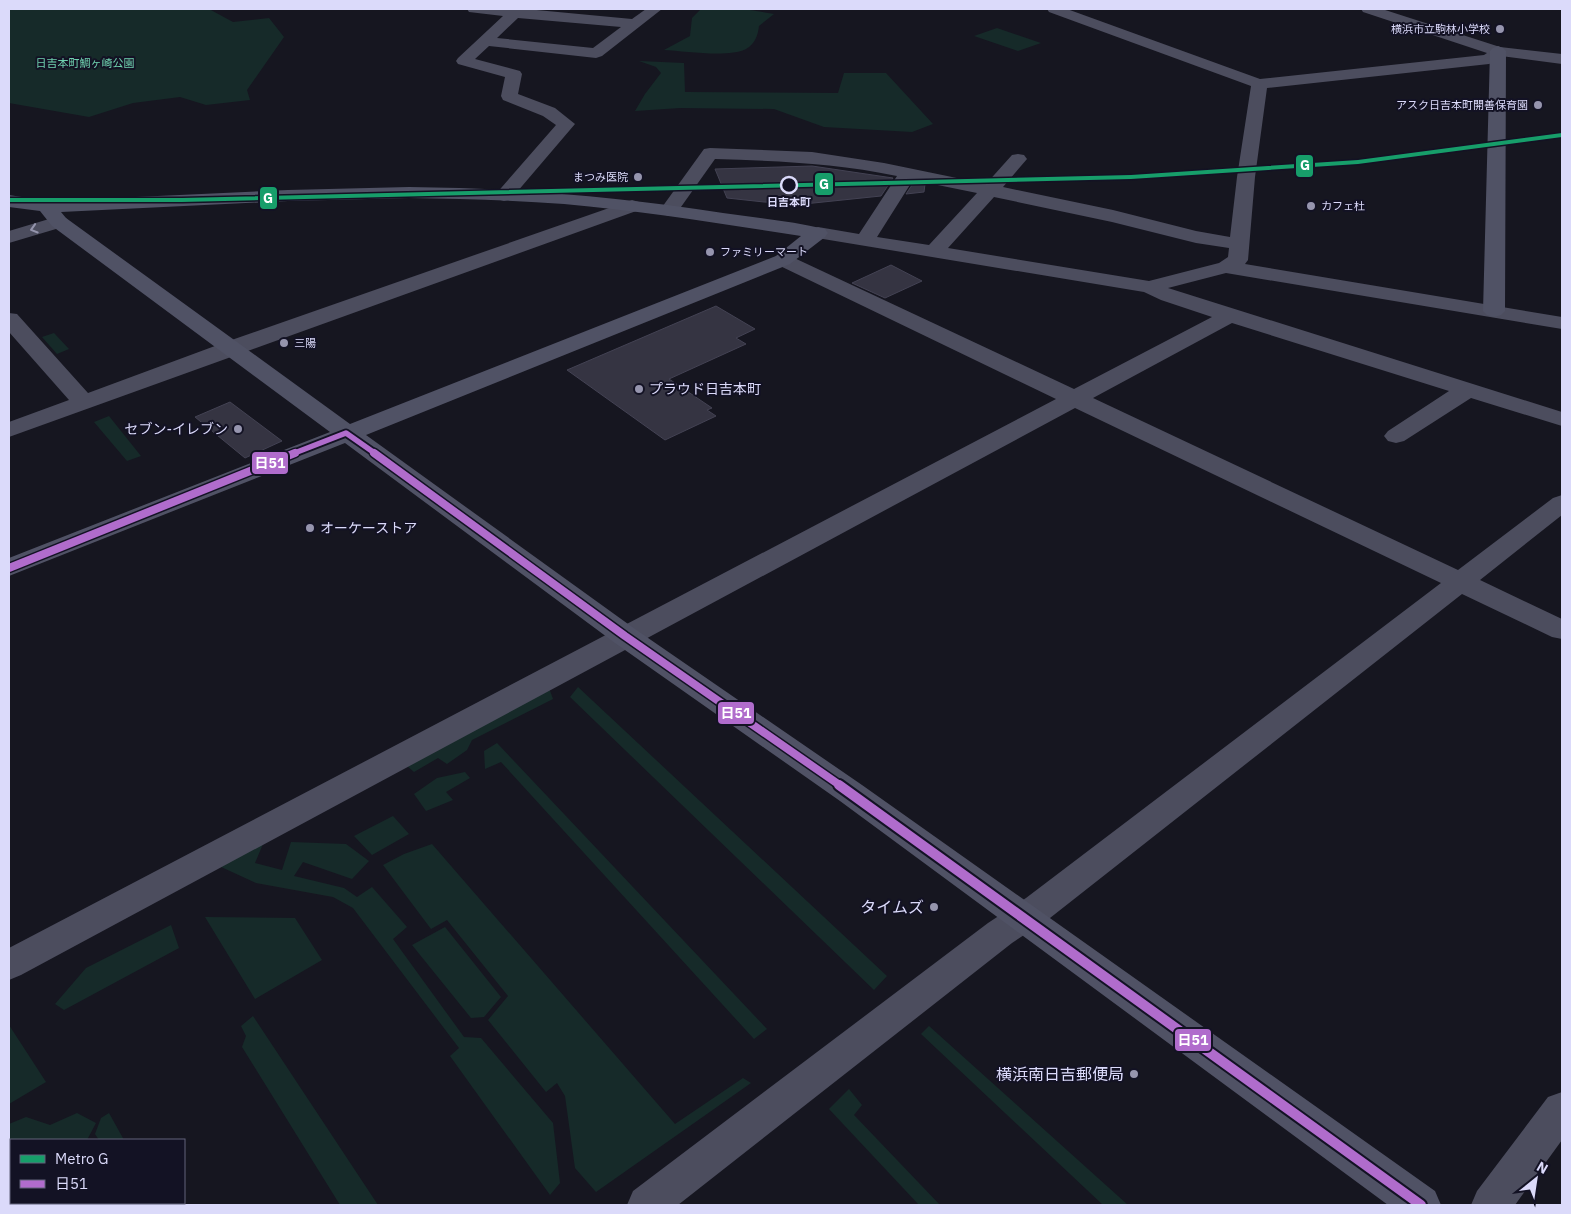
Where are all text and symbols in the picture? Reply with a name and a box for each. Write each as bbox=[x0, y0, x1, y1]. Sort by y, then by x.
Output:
place label: 横浜市立駒林小学校 bbox=[1391, 22, 1490, 36]
marker: 横浜市立駒林小学校 bbox=[1494, 23, 1506, 35]
park label: 日吉本町鯛ヶ崎公園 bbox=[36, 56, 135, 70]
place label: アスク日吉本町開善保育園 bbox=[1396, 98, 1528, 112]
marker: アスク日吉本町開善保育園 bbox=[1532, 99, 1544, 111]
line badge: G bbox=[1295, 154, 1314, 178]
text: G bbox=[1300, 156, 1310, 174]
place label: まつみ医院 bbox=[573, 170, 628, 184]
marker: まつみ医院 bbox=[632, 171, 644, 183]
line badge: G bbox=[814, 172, 834, 196]
text: G bbox=[819, 175, 829, 193]
marker: 日吉本町 bbox=[780, 176, 798, 194]
line badge: G bbox=[259, 186, 278, 210]
text: G bbox=[263, 189, 273, 207]
place label: 日吉本町 bbox=[767, 195, 811, 209]
place label: カフェ杜 bbox=[1321, 199, 1365, 213]
marker: カフェ杜 bbox=[1305, 200, 1317, 212]
one-way arrow bbox=[30, 224, 39, 234]
place label: ファミリーマート bbox=[720, 245, 808, 259]
marker: ファミリーマート bbox=[704, 246, 716, 258]
place label: 三陽 bbox=[294, 336, 316, 350]
marker: 三陽 bbox=[278, 337, 290, 349]
place label: プラウド日吉本町 bbox=[649, 380, 761, 398]
marker: プラウド日吉本町 bbox=[633, 383, 645, 395]
place label: セブン-イレブン bbox=[124, 420, 228, 438]
marker: セブン-イレブン bbox=[232, 423, 244, 435]
line badge: 日51 bbox=[251, 451, 289, 475]
text: 日51 bbox=[255, 454, 286, 472]
place label: オーケーストア bbox=[320, 519, 417, 537]
marker: オーケーストア bbox=[304, 522, 316, 534]
line badge: 日51 bbox=[717, 701, 755, 725]
text: 日51 bbox=[721, 704, 752, 722]
place label: タイムズ bbox=[860, 897, 924, 917]
marker: タイムズ bbox=[928, 901, 940, 913]
line badge: 日51 bbox=[1174, 1028, 1212, 1052]
text: 日51 bbox=[1178, 1031, 1209, 1049]
place label: 横浜南日吉郵便局 bbox=[996, 1064, 1124, 1084]
marker: 横浜南日吉郵便局 bbox=[1128, 1068, 1140, 1080]
legend bbox=[10, 1139, 185, 1204]
text: Metro G bbox=[55, 1149, 108, 1168]
north arrow bbox=[1511, 1154, 1561, 1204]
text: N bbox=[1534, 1157, 1551, 1178]
text: 日51 bbox=[55, 1174, 88, 1193]

